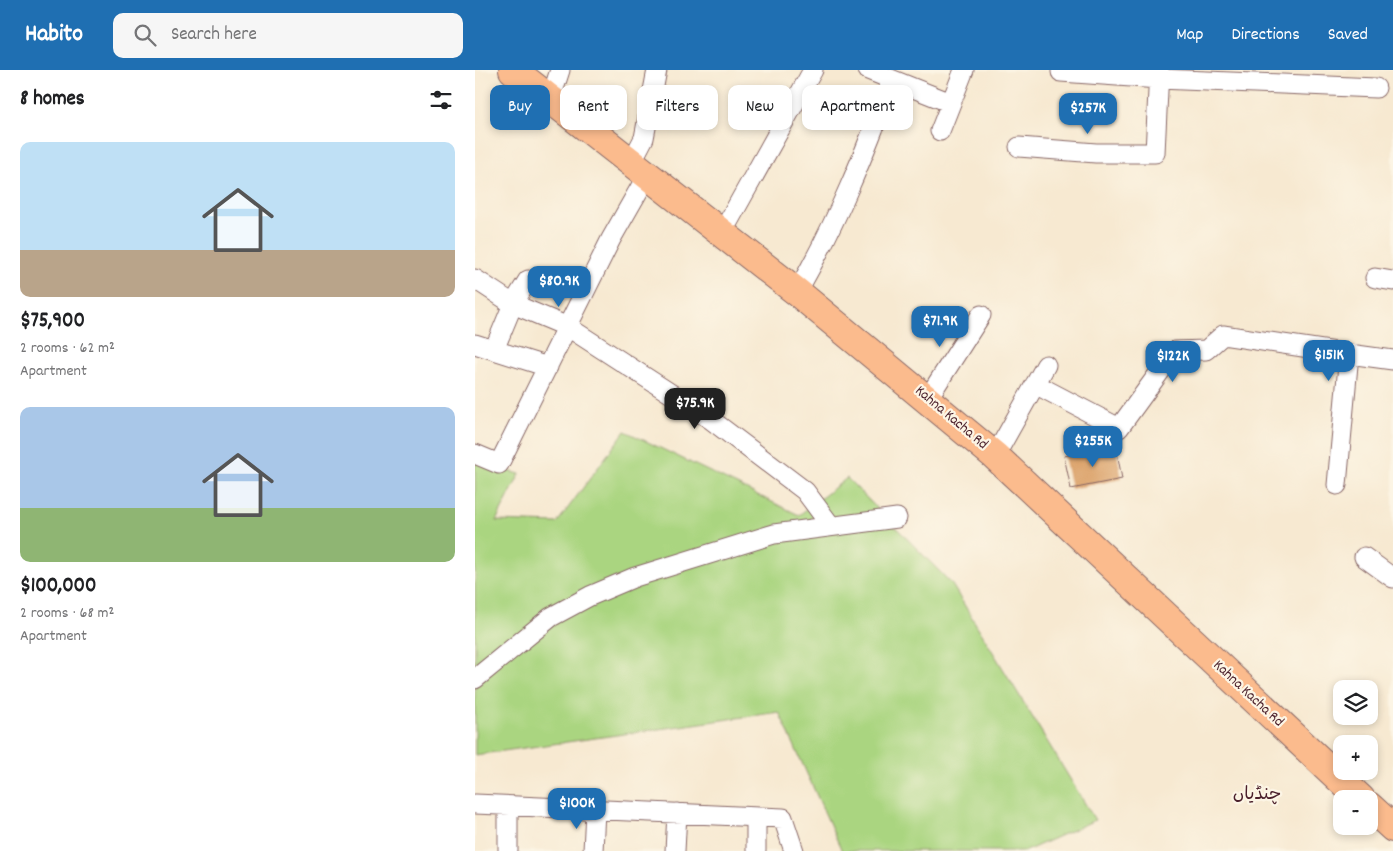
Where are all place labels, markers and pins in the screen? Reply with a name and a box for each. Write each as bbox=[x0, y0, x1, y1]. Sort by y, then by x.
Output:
pin: $257K bbox=[1053, 92, 1123, 135]
pin: $80.9K bbox=[518, 266, 600, 308]
pin: $71.9K bbox=[899, 306, 981, 348]
pin: $122K bbox=[1138, 340, 1208, 383]
pin: $151K bbox=[1294, 340, 1364, 382]
pin: $75.9K bbox=[654, 388, 736, 430]
pin: $255K bbox=[1058, 426, 1128, 468]
pin: $100K bbox=[542, 788, 612, 830]

